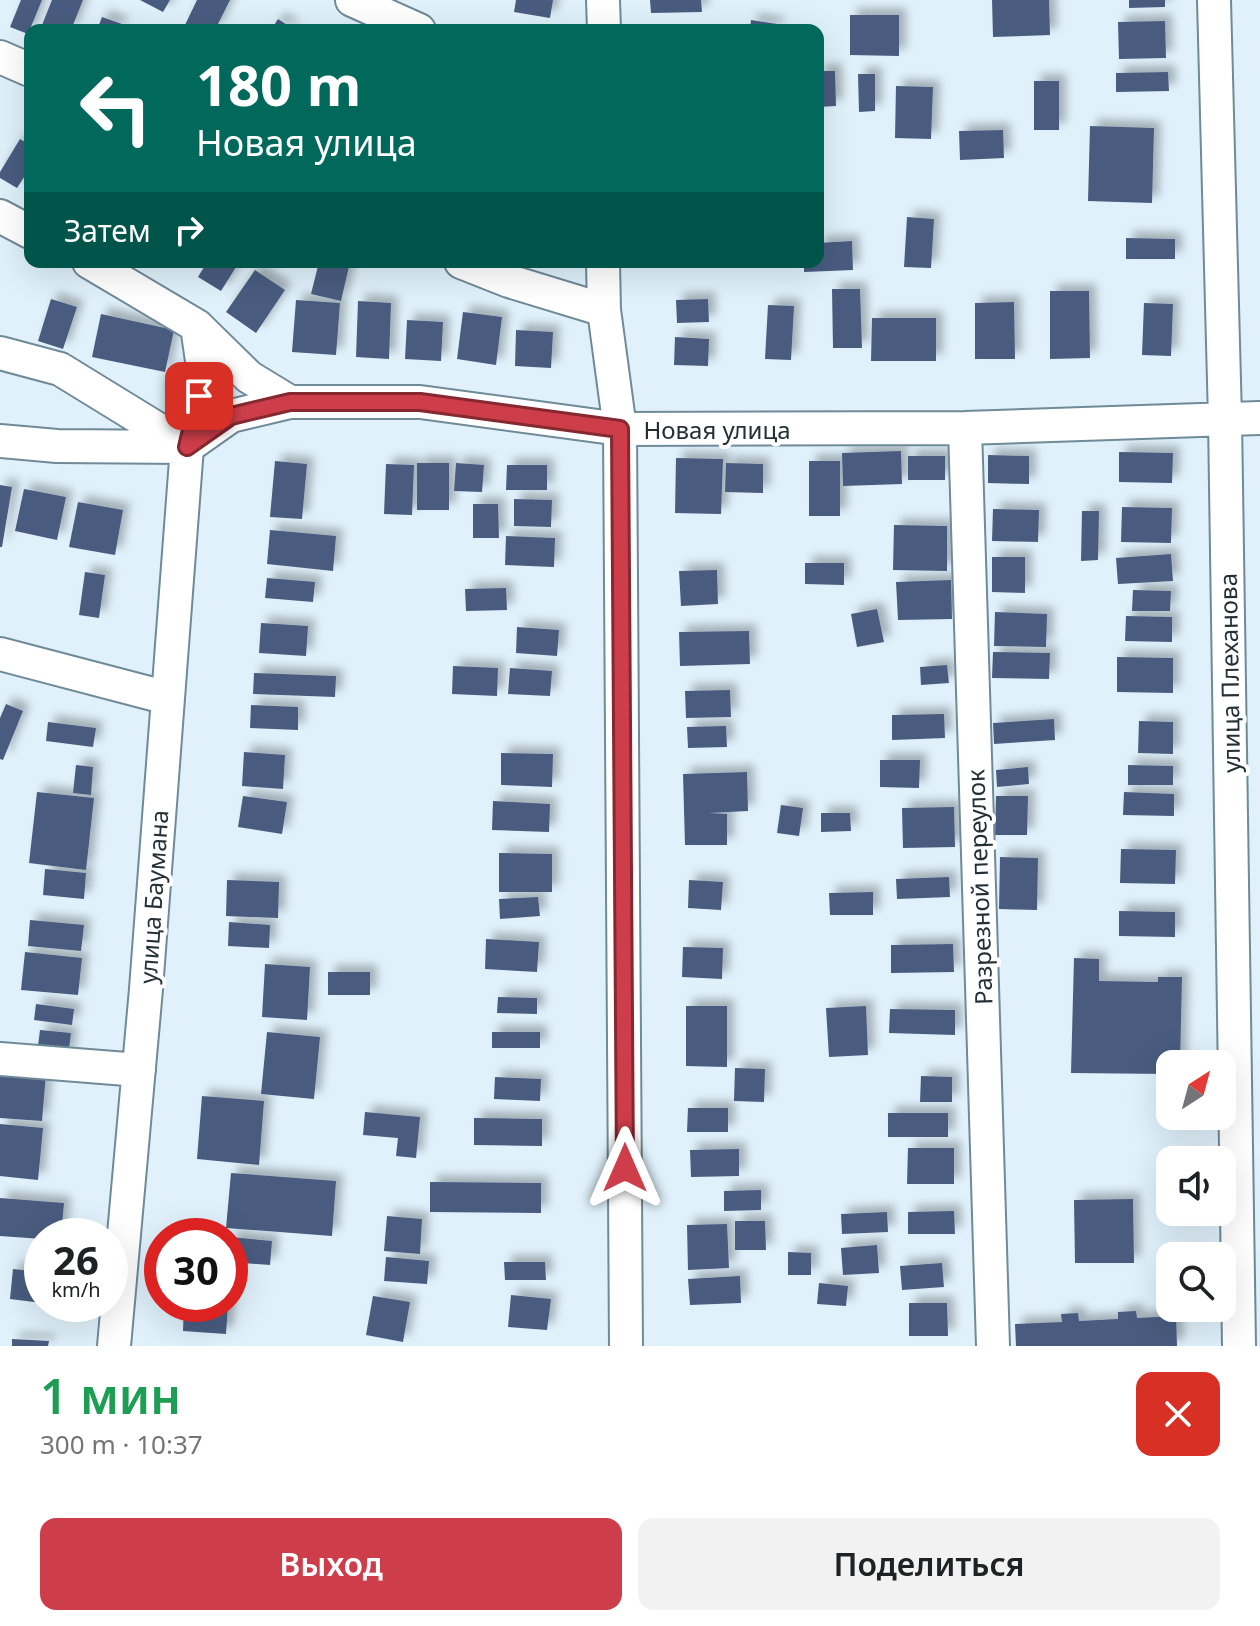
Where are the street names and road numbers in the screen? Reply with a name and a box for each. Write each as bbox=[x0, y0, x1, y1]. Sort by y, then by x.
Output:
street label: Новая улица bbox=[643, 413, 791, 446]
street label: улица Плеханова bbox=[1211, 573, 1247, 773]
street label: Разрезной переулок bbox=[958, 768, 1000, 1005]
street label: улица Баумана bbox=[130, 809, 176, 985]

